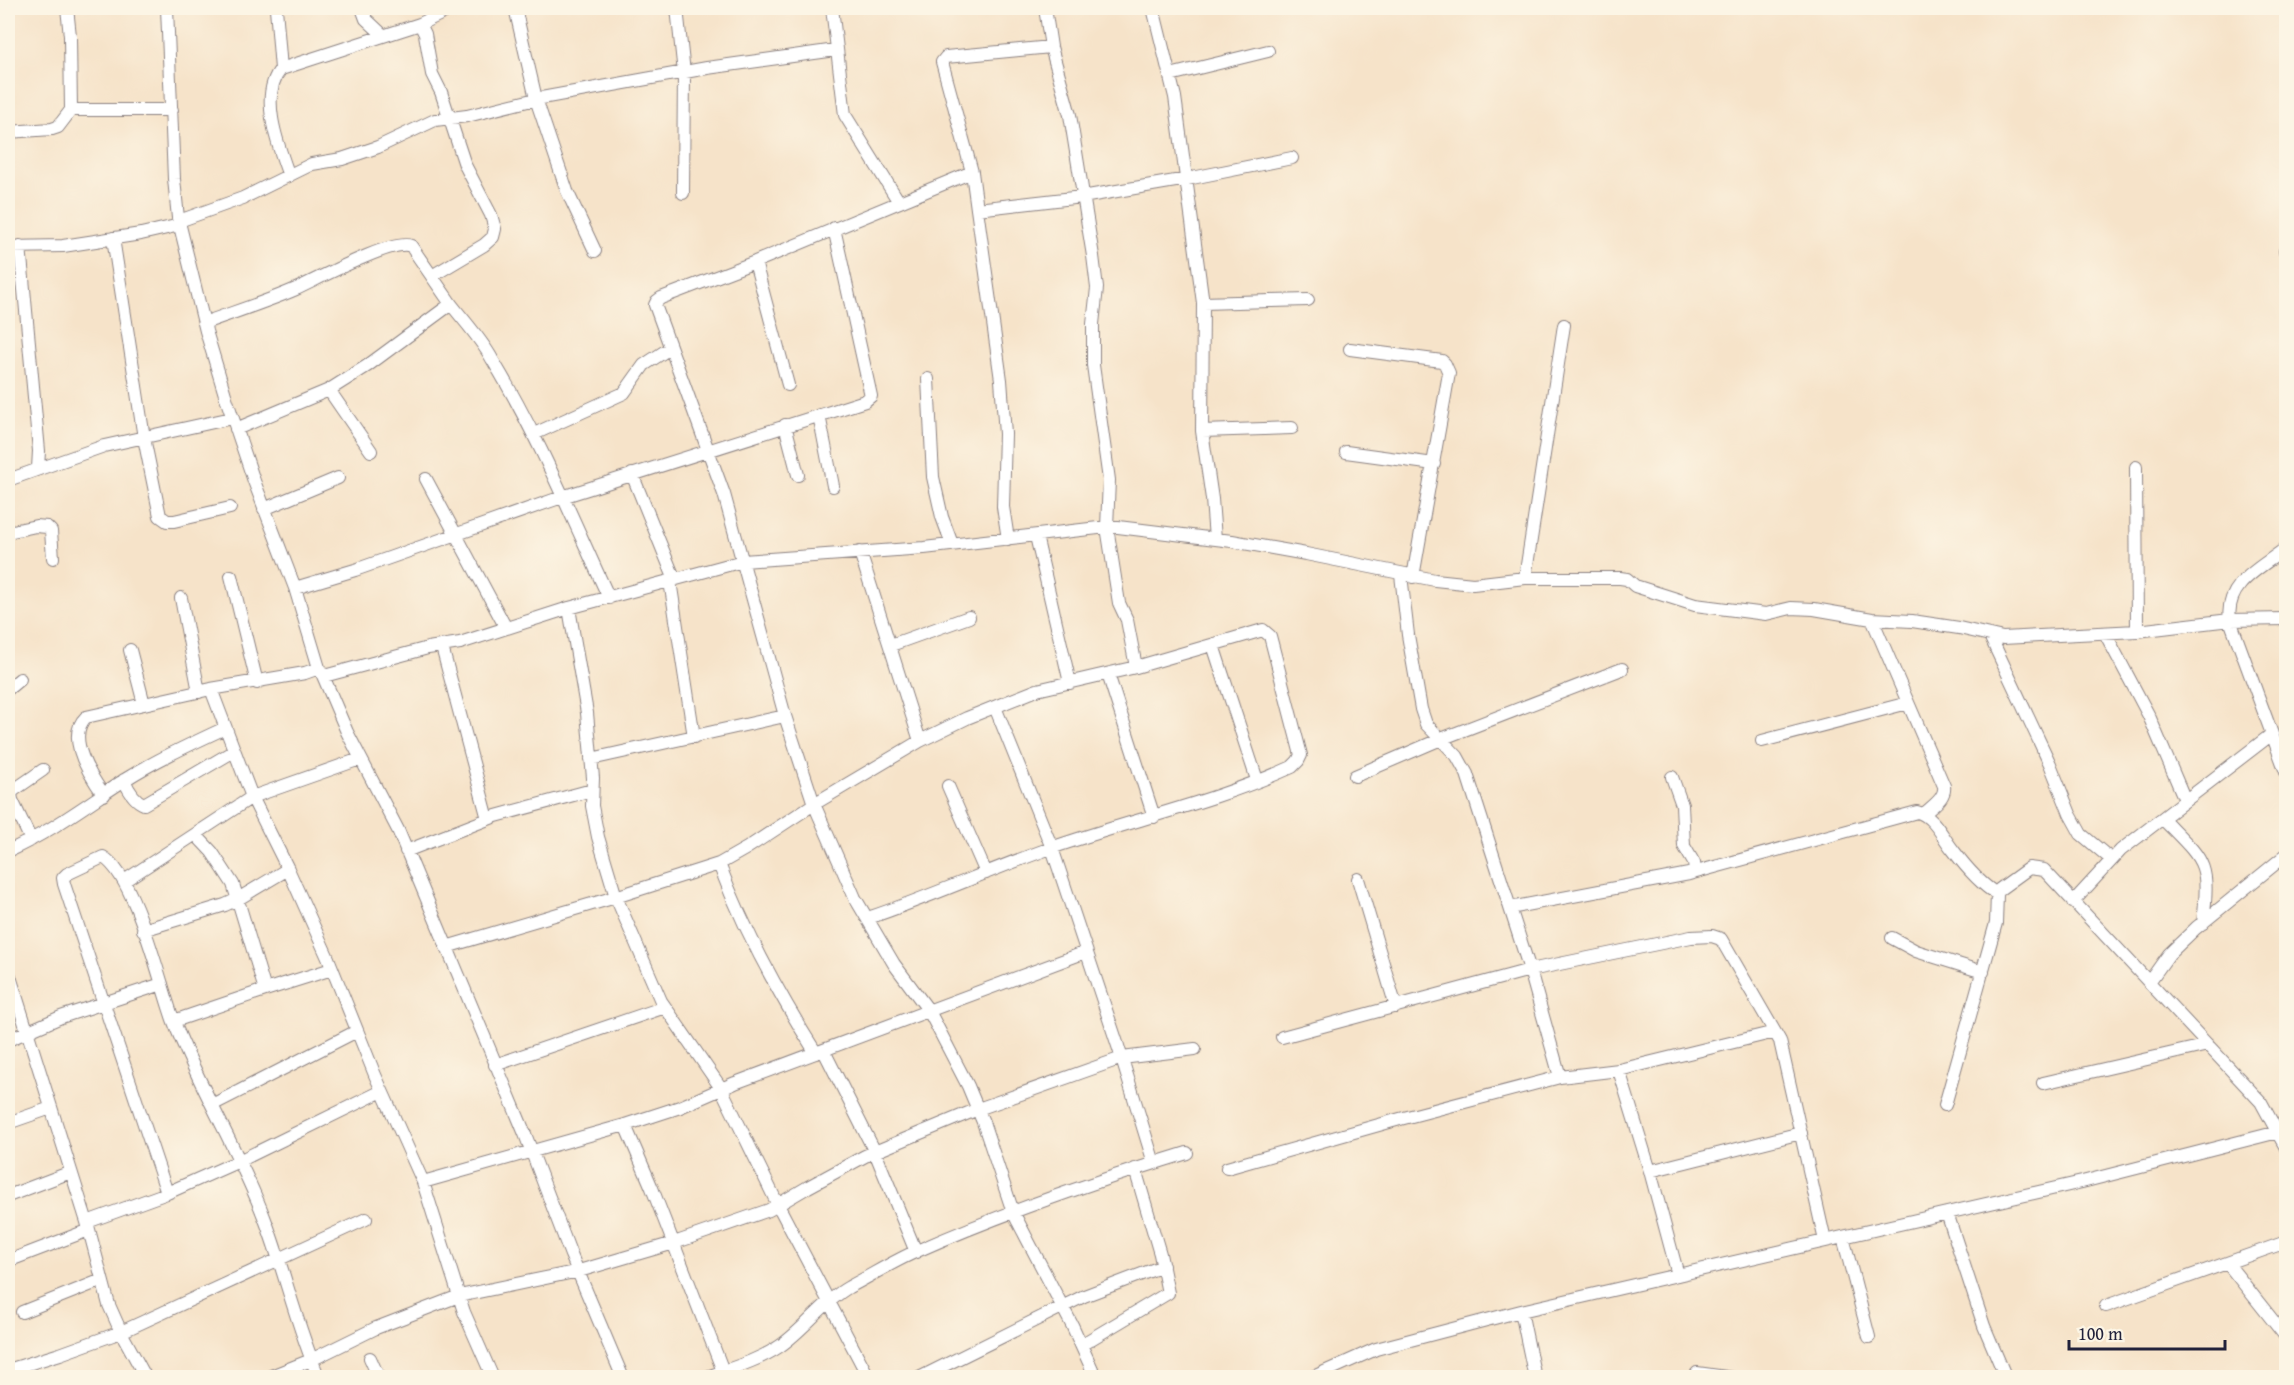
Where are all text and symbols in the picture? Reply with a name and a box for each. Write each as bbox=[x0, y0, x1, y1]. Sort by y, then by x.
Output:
scale bar bbox=[2069, 1313, 2225, 1351]
text: 100 m bbox=[2078, 1320, 2123, 1347]

